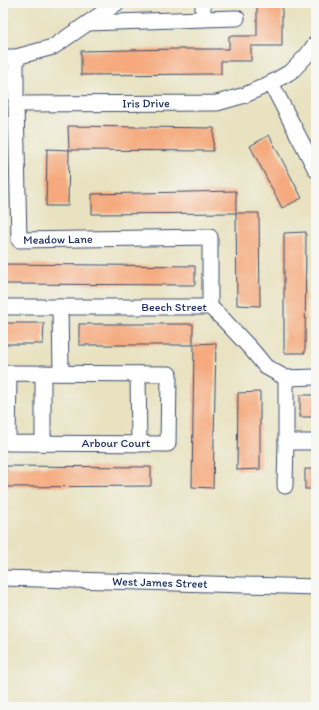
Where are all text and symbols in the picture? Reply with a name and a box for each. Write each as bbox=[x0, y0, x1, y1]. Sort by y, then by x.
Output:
street label: Iris Drive bbox=[122, 96, 170, 110]
street label: Meadow Lane bbox=[23, 232, 93, 247]
street label: Beech Street bbox=[141, 300, 207, 314]
street label: Arbour Court bbox=[82, 436, 151, 450]
street label: West James Street bbox=[112, 574, 208, 591]

